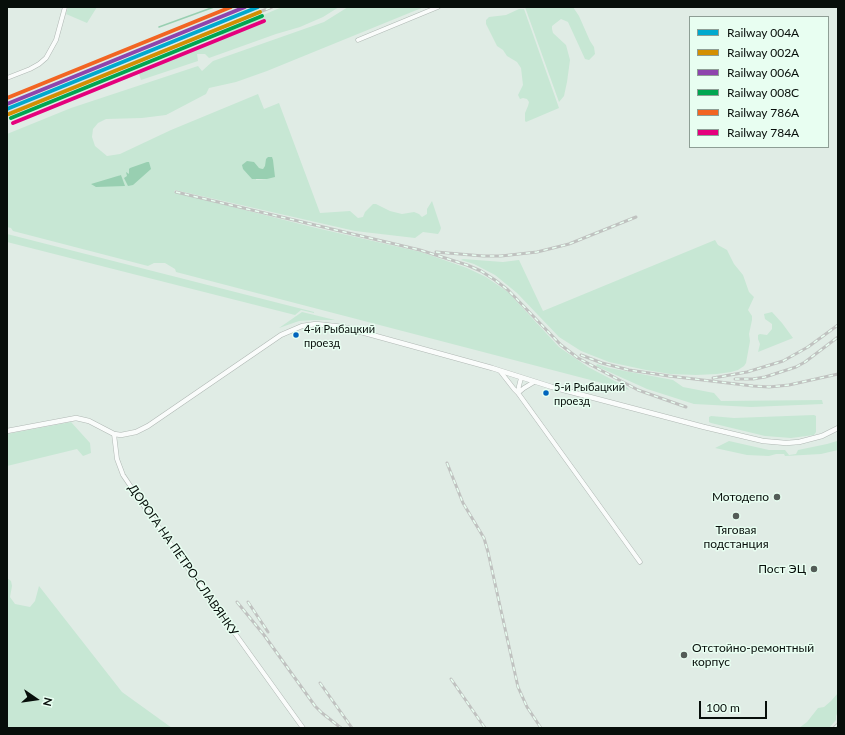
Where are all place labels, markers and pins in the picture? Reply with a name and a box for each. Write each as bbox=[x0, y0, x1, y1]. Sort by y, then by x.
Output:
place label: 4-й Рыбацкий проезд bbox=[304, 322, 375, 348]
marker: 4-й Рыбацкий проезд bbox=[291, 330, 301, 340]
place label: 5-й Рыбацкий проезд bbox=[554, 380, 625, 406]
marker: 5-й Рыбацкий проезд bbox=[541, 388, 551, 398]
place label: Мотодепо bbox=[712, 490, 769, 504]
marker: Мотодепо bbox=[772, 492, 782, 502]
marker: Тяговая подстанция bbox=[731, 511, 741, 521]
place label: Тяговая подстанция bbox=[703, 523, 769, 551]
place label: Пост ЭЦ bbox=[758, 562, 806, 576]
marker: Пост ЭЦ bbox=[809, 564, 819, 574]
place label: Отстойно-ремонтный корпус bbox=[692, 641, 814, 669]
marker: Отстойно-ремонтный корпус bbox=[679, 650, 689, 660]

